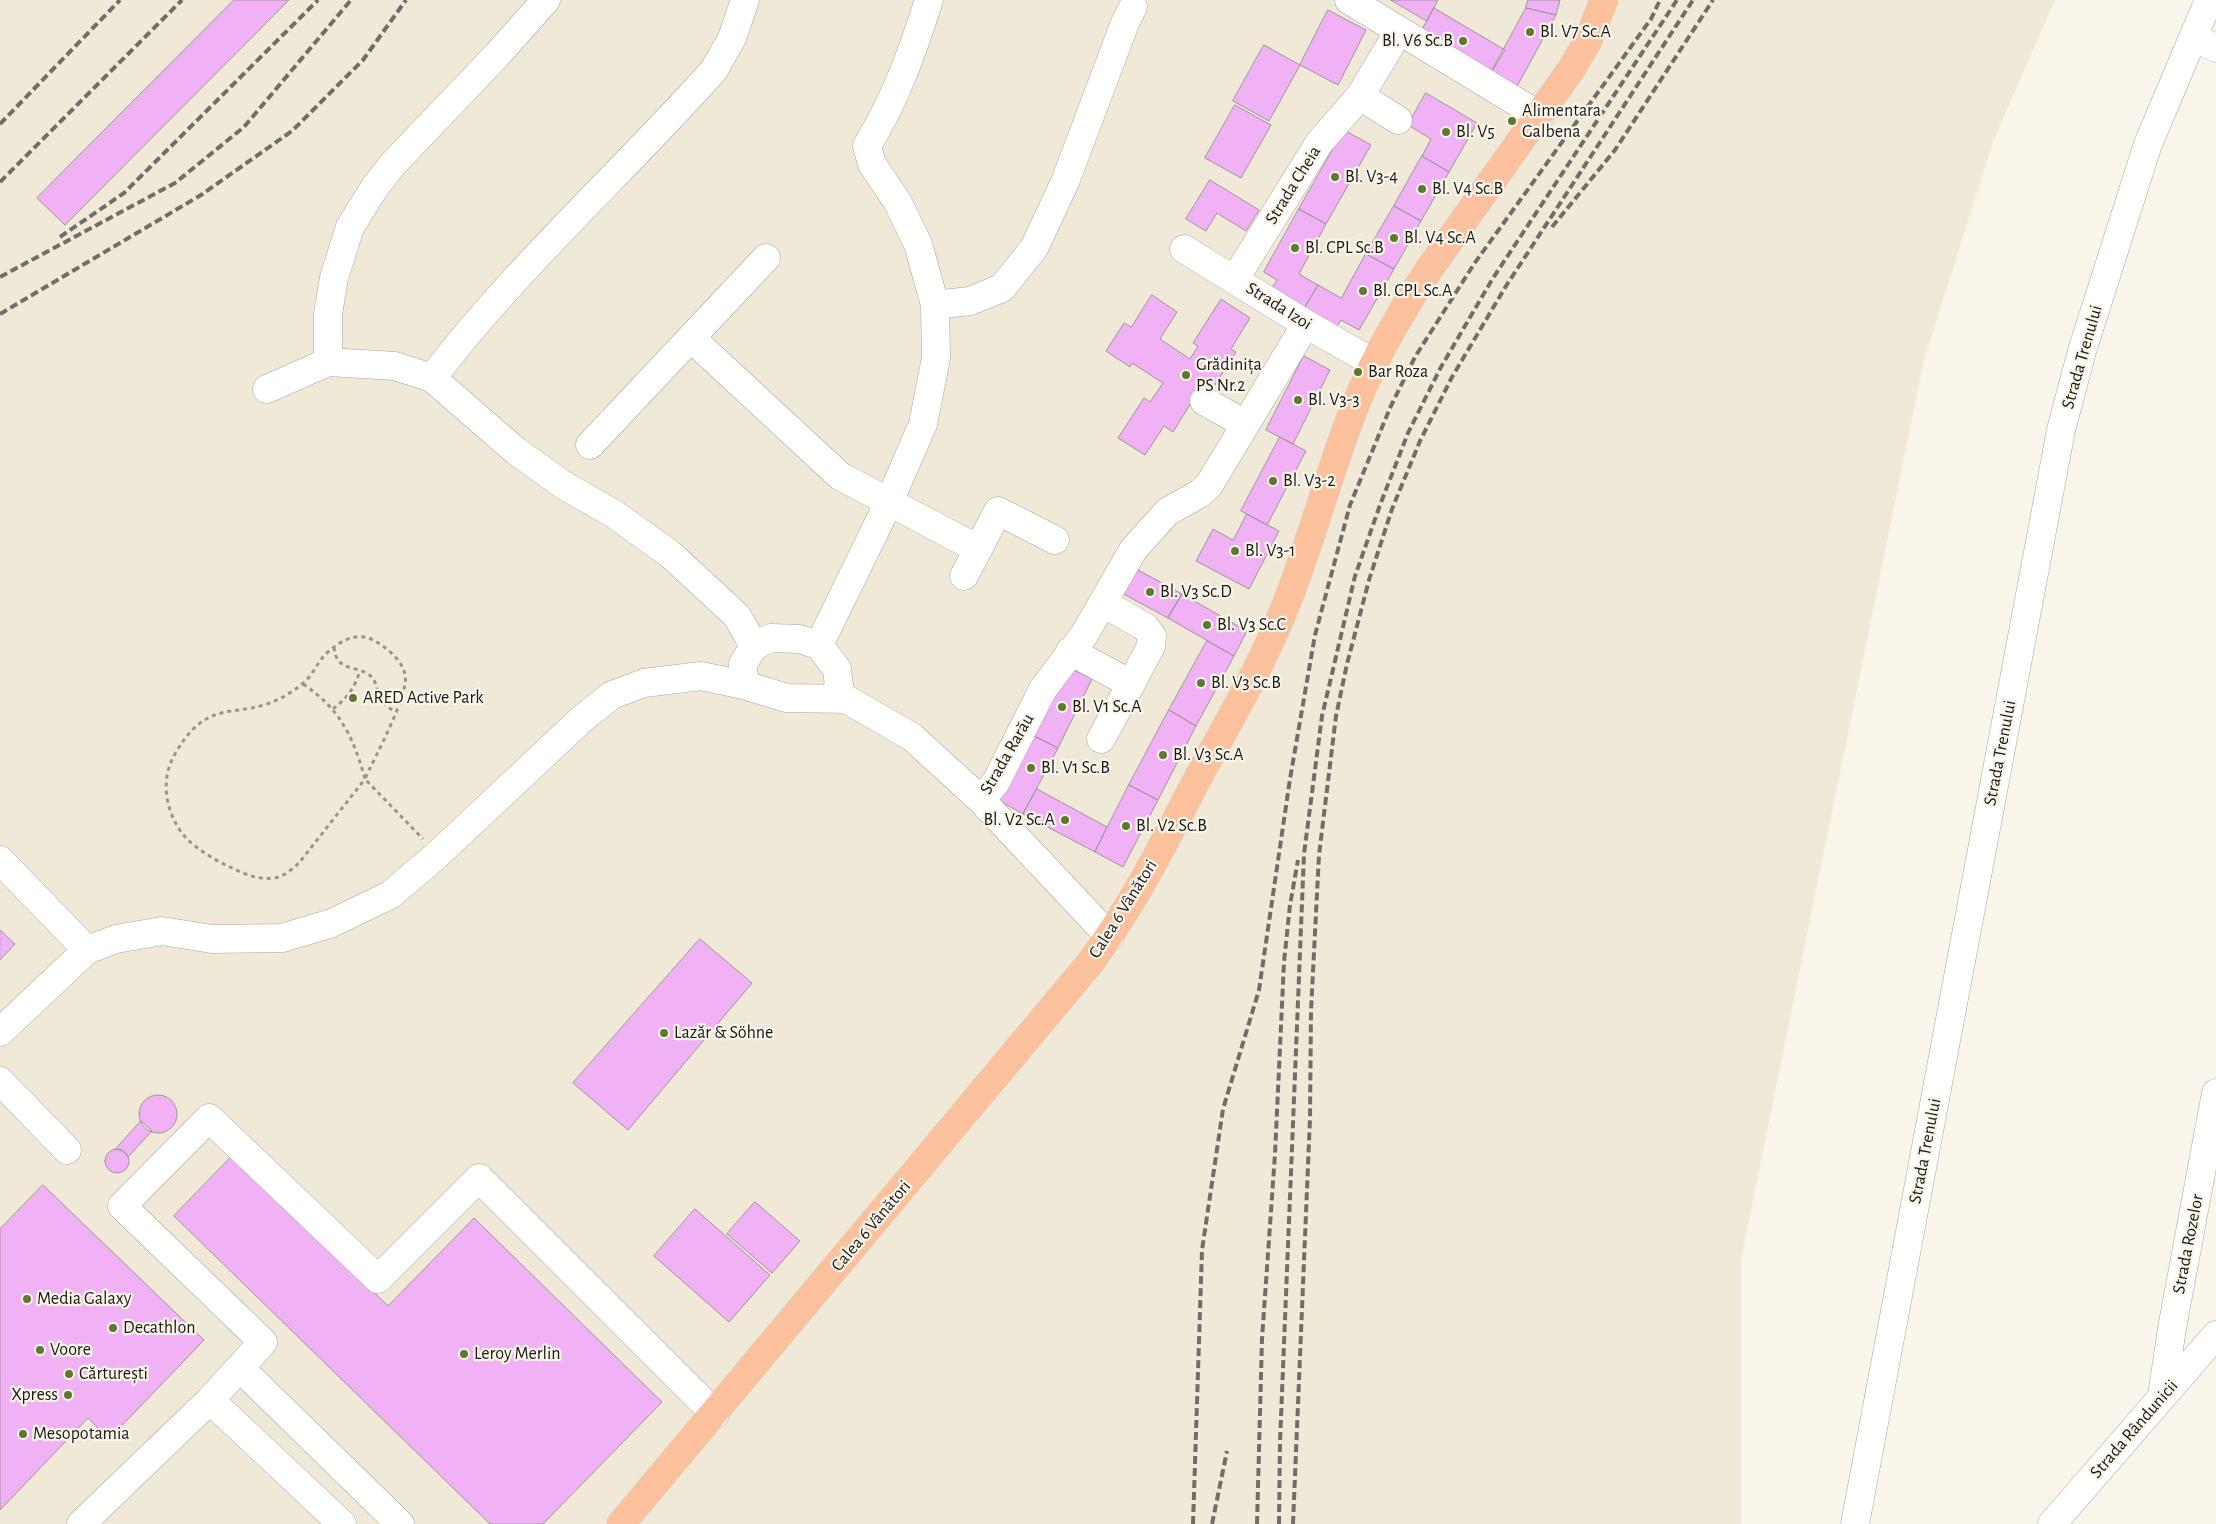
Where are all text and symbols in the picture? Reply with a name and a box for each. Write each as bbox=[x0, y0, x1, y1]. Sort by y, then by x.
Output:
place label: Bl. V7 Sc.A bbox=[1540, 21, 1611, 43]
marker: Bl. V7 Sc.A bbox=[1524, 26, 1536, 38]
place label: Bl. V6 Sc.B bbox=[1382, 30, 1453, 52]
marker: Bl. V6 Sc.B bbox=[1457, 35, 1469, 47]
place label: Alimentara Galbena bbox=[1522, 100, 1601, 142]
marker: Alimentara Galbena bbox=[1506, 115, 1518, 127]
place label: Bl. V5 bbox=[1456, 121, 1495, 143]
marker: Bl. V5 bbox=[1440, 126, 1452, 138]
street label: Strada Cheia bbox=[1260, 142, 1326, 228]
place label: Bl. V3-4 bbox=[1345, 166, 1398, 188]
marker: Bl. V3-4 bbox=[1329, 171, 1341, 183]
place label: Bl. V4 Sc.B bbox=[1432, 178, 1503, 200]
marker: Bl. V4 Sc.B bbox=[1416, 183, 1428, 195]
place label: Bl. V4 Sc.A bbox=[1404, 227, 1476, 249]
marker: Bl. V4 Sc.A bbox=[1388, 232, 1400, 244]
place label: Bl. CPL Sc.B bbox=[1305, 237, 1384, 259]
marker: Bl. CPL Sc.B bbox=[1289, 242, 1301, 254]
street label: Strada Izoi bbox=[1242, 277, 1316, 335]
place label: Bl. CPL Sc.A bbox=[1373, 280, 1452, 302]
marker: Bl. CPL Sc.A bbox=[1357, 285, 1369, 297]
street label: Strada Trenului bbox=[2057, 303, 2107, 411]
place label: Grădinița PS Nr.2 bbox=[1196, 354, 1262, 396]
place label: Bar Roza bbox=[1368, 361, 1428, 383]
marker: Bar Roza bbox=[1352, 366, 1364, 378]
marker: Grădinița PS Nr.2 bbox=[1180, 369, 1192, 381]
place label: Bl. V3-3 bbox=[1308, 389, 1360, 411]
marker: Bl. V3-3 bbox=[1292, 394, 1304, 406]
place label: Bl. V3-2 bbox=[1283, 470, 1335, 492]
marker: Bl. V3-2 bbox=[1267, 475, 1279, 487]
place label: Bl. V3-1 bbox=[1245, 540, 1295, 562]
marker: Bl. V3-1 bbox=[1229, 545, 1241, 557]
place label: Bl. V3 Sc.D bbox=[1160, 581, 1232, 603]
marker: Bl. V3 Sc.D bbox=[1144, 586, 1156, 598]
place label: Bl. V3 Sc.C bbox=[1217, 614, 1286, 636]
marker: Bl. V3 Sc.C bbox=[1201, 619, 1213, 631]
place label: Bl. V3 Sc.B bbox=[1211, 672, 1281, 694]
marker: Bl. V3 Sc.B bbox=[1195, 677, 1207, 689]
place label: ARED Active Park bbox=[363, 687, 483, 709]
marker: ARED Active Park bbox=[347, 692, 359, 704]
place label: Bl. V1 Sc.A bbox=[1072, 696, 1142, 718]
street label: Strada Trenului bbox=[1979, 698, 2021, 808]
marker: Bl. V1 Sc.A bbox=[1056, 701, 1068, 713]
street label: Strada Rarău bbox=[975, 710, 1039, 798]
place label: Bl. V3 Sc.A bbox=[1173, 744, 1244, 766]
marker: Bl. V3 Sc.A bbox=[1157, 749, 1169, 761]
place label: Bl. V1 Sc.B bbox=[1041, 757, 1110, 779]
marker: Bl. V1 Sc.B bbox=[1025, 762, 1037, 774]
place label: Bl. V2 Sc.A bbox=[983, 809, 1055, 831]
marker: Bl. V2 Sc.A bbox=[1059, 814, 1071, 826]
place label: Bl. V2 Sc.B bbox=[1136, 815, 1207, 837]
marker: Bl. V2 Sc.B bbox=[1120, 820, 1132, 832]
street label: Calea 6 Vânători bbox=[1084, 856, 1162, 962]
place label: Lazăr & Söhne bbox=[674, 1022, 773, 1044]
marker: Lazăr & Söhne bbox=[658, 1027, 670, 1039]
street label: Strada Trenului bbox=[1904, 1096, 1946, 1206]
street label: Calea 6 Vânători bbox=[827, 1176, 915, 1276]
street label: Strada Rozelor bbox=[2168, 1192, 2208, 1296]
place label: Media Galaxy bbox=[37, 1288, 131, 1310]
marker: Media Galaxy bbox=[21, 1293, 33, 1305]
place label: Decathlon bbox=[123, 1317, 195, 1339]
marker: Decathlon bbox=[107, 1322, 119, 1334]
place label: Voore bbox=[50, 1339, 91, 1361]
place label: Leroy Merlin bbox=[474, 1343, 561, 1365]
marker: Voore bbox=[34, 1344, 46, 1356]
marker: Leroy Merlin bbox=[458, 1348, 470, 1360]
place label: Cărturești bbox=[79, 1363, 148, 1385]
marker: Cărturești bbox=[63, 1368, 75, 1380]
street label: Strada Rândunicii bbox=[2085, 1375, 2183, 1483]
place label: Xpress bbox=[11, 1384, 58, 1406]
marker: Xpress bbox=[62, 1389, 74, 1401]
place label: Mesopotamia bbox=[33, 1423, 130, 1445]
marker: Mesopotamia bbox=[17, 1428, 29, 1440]

